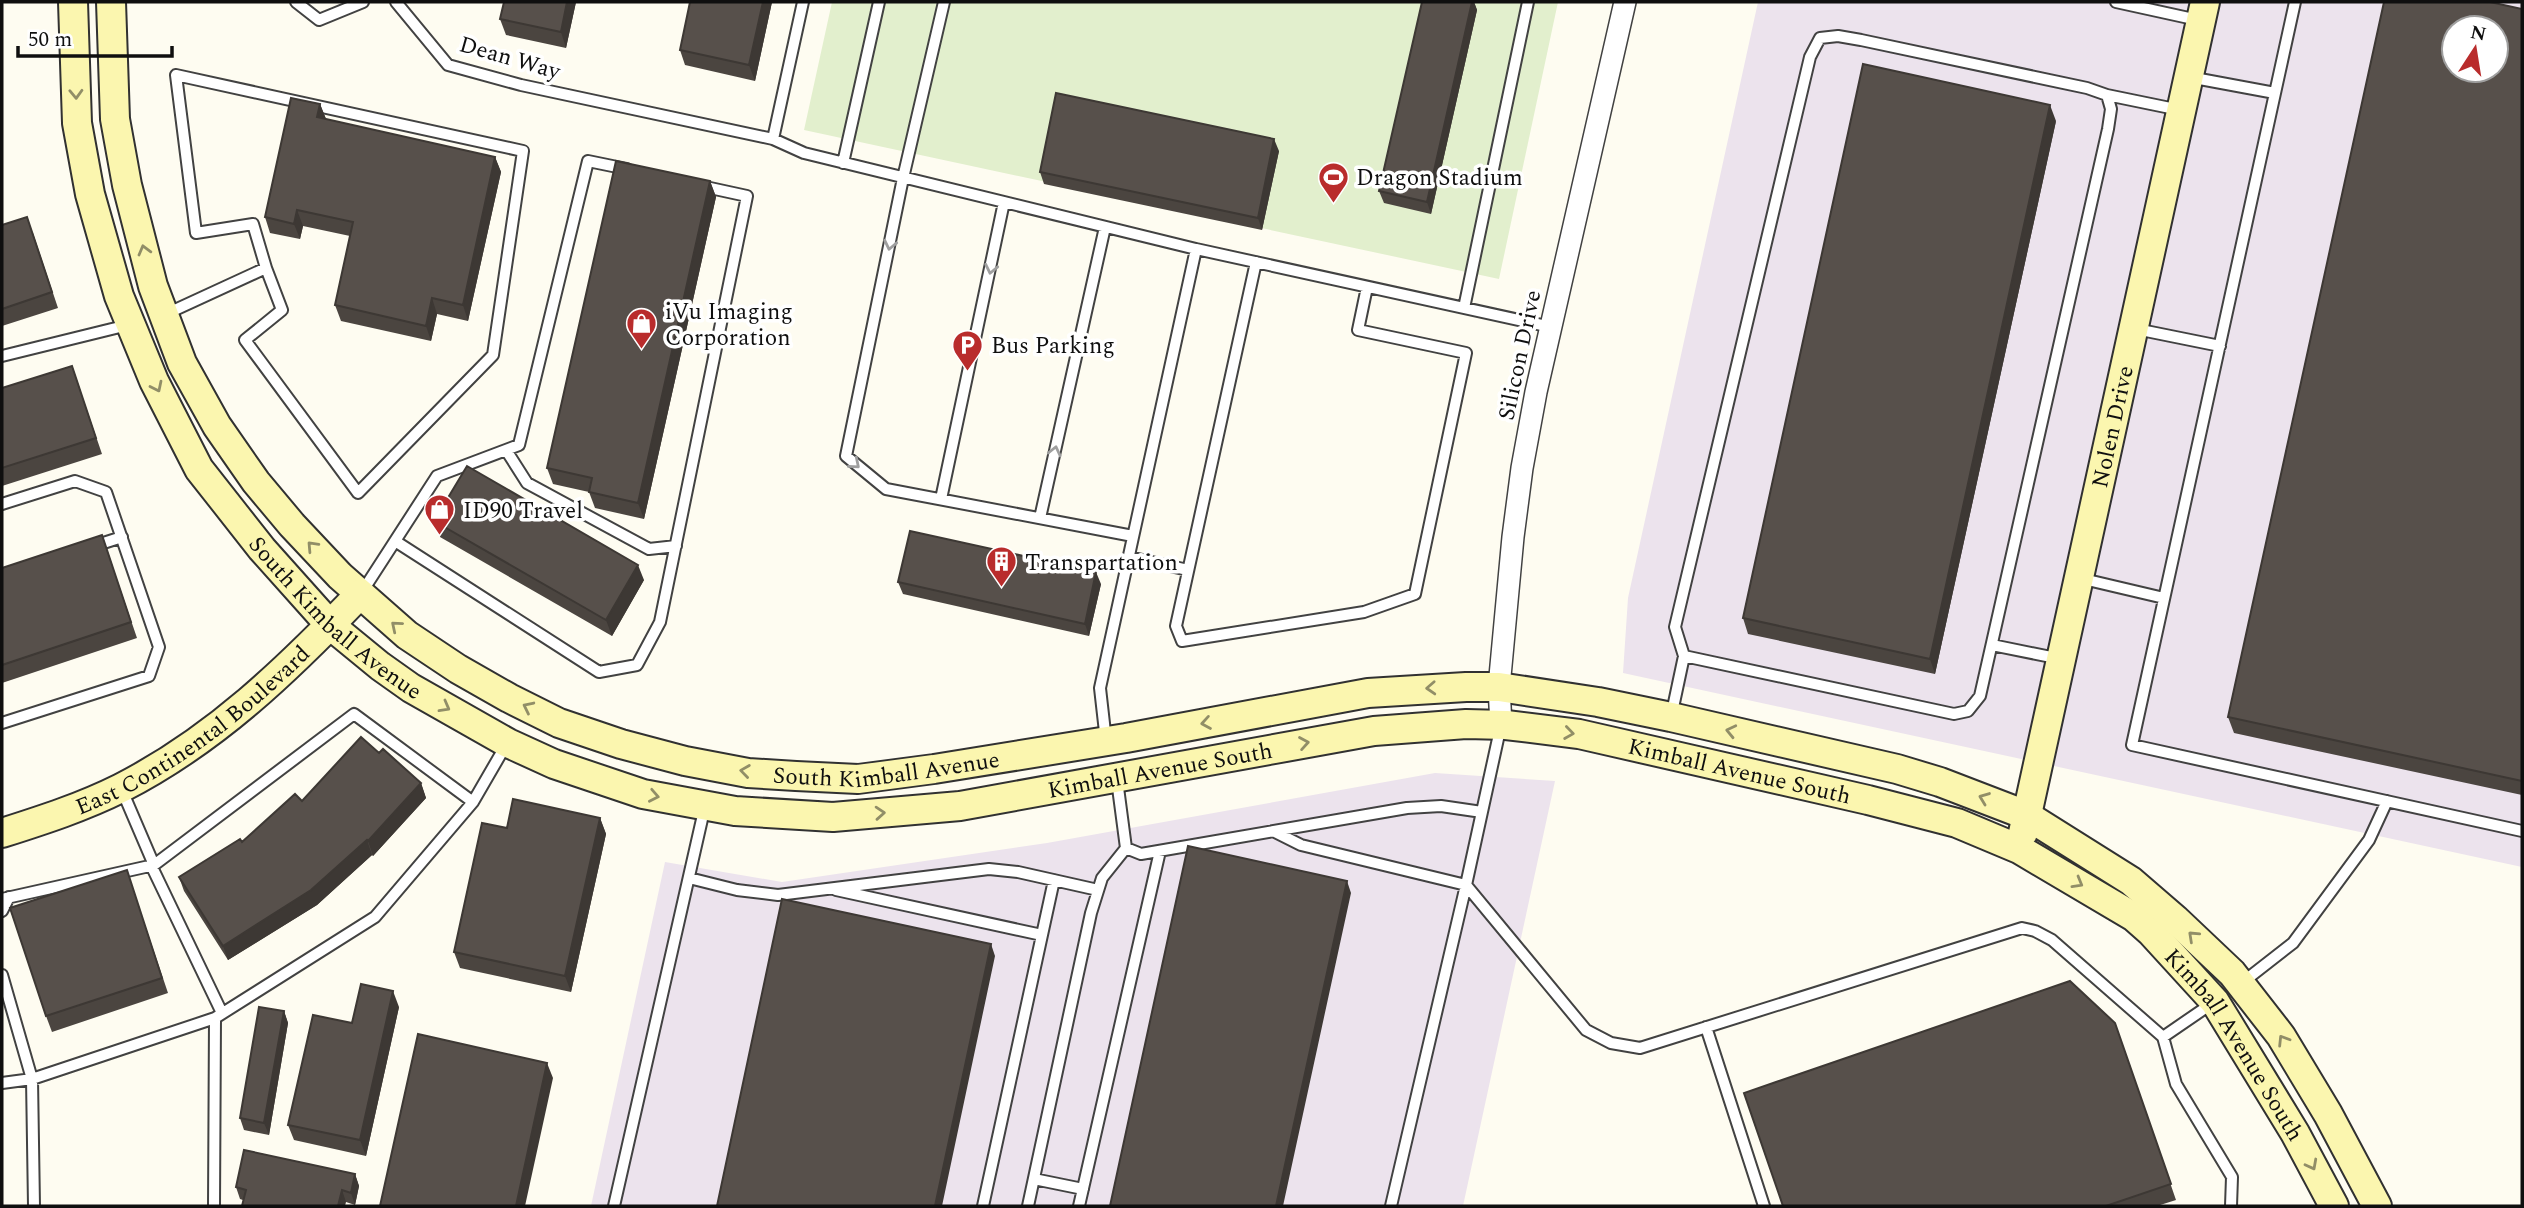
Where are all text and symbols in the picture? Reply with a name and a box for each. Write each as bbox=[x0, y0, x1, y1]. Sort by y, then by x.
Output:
scale bar bbox=[18, 14, 172, 58]
north arrow bbox=[2440, 14, 2510, 84]
text: N bbox=[2468, 18, 2489, 50]
text: 50 m bbox=[28, 24, 72, 56]
street label: Dean Way bbox=[455, 27, 565, 90]
one-way arrow bbox=[69, 89, 84, 100]
sports icon: Dragon Stadium bbox=[1316, 160, 1350, 204]
place label: Dragon Stadium bbox=[1356, 161, 1523, 196]
one-way arrow bbox=[883, 239, 898, 251]
one-way arrow bbox=[137, 244, 152, 256]
one-way arrow bbox=[984, 263, 999, 275]
street label: Silicon Drive bbox=[1490, 287, 1551, 424]
place label: iVu Imaging Corporation bbox=[665, 295, 793, 356]
shop icon: iVu Imaging Corporation bbox=[625, 307, 659, 351]
parking icon: Bus Parking bbox=[951, 328, 985, 372]
place label: Bus Parking bbox=[991, 329, 1115, 364]
street label: Nolen Drive bbox=[2083, 363, 2144, 491]
one-way arrow bbox=[149, 380, 163, 392]
one-way arrow bbox=[1047, 445, 1061, 457]
one-way arrow bbox=[847, 456, 860, 468]
shop icon: ID90 Travel bbox=[423, 493, 457, 537]
place label: ID90 Travel bbox=[463, 494, 583, 529]
street label: South Kimball Avenue bbox=[239, 529, 428, 710]
one-way arrow bbox=[307, 541, 320, 554]
building icon: Transpartation bbox=[985, 545, 1019, 589]
place label: Transpartation bbox=[1025, 546, 1178, 581]
one-way arrow bbox=[392, 622, 405, 634]
street label: East Continental Boulevard bbox=[71, 638, 319, 825]
one-way arrow bbox=[1425, 680, 1436, 695]
one-way arrow bbox=[438, 699, 451, 712]
one-way arrow bbox=[523, 702, 535, 716]
one-way arrow bbox=[1200, 715, 1212, 730]
one-way arrow bbox=[1725, 724, 1737, 739]
one-way arrow bbox=[1563, 725, 1575, 740]
street label: Kimball Avenue South bbox=[1624, 730, 1854, 815]
street label: Kimball Avenue South bbox=[1045, 734, 1275, 809]
one-way arrow bbox=[1299, 736, 1310, 751]
street label: South Kimball Avenue bbox=[772, 743, 1002, 798]
one-way arrow bbox=[739, 764, 751, 779]
one-way arrow bbox=[648, 788, 660, 803]
one-way arrow bbox=[1978, 792, 1990, 806]
one-way arrow bbox=[874, 806, 885, 821]
one-way arrow bbox=[2071, 875, 2084, 888]
one-way arrow bbox=[2188, 931, 2201, 944]
street label: Kimball Avenue South bbox=[2155, 941, 2312, 1148]
one-way arrow bbox=[2278, 1035, 2291, 1048]
one-way arrow bbox=[2304, 1158, 2318, 1171]

